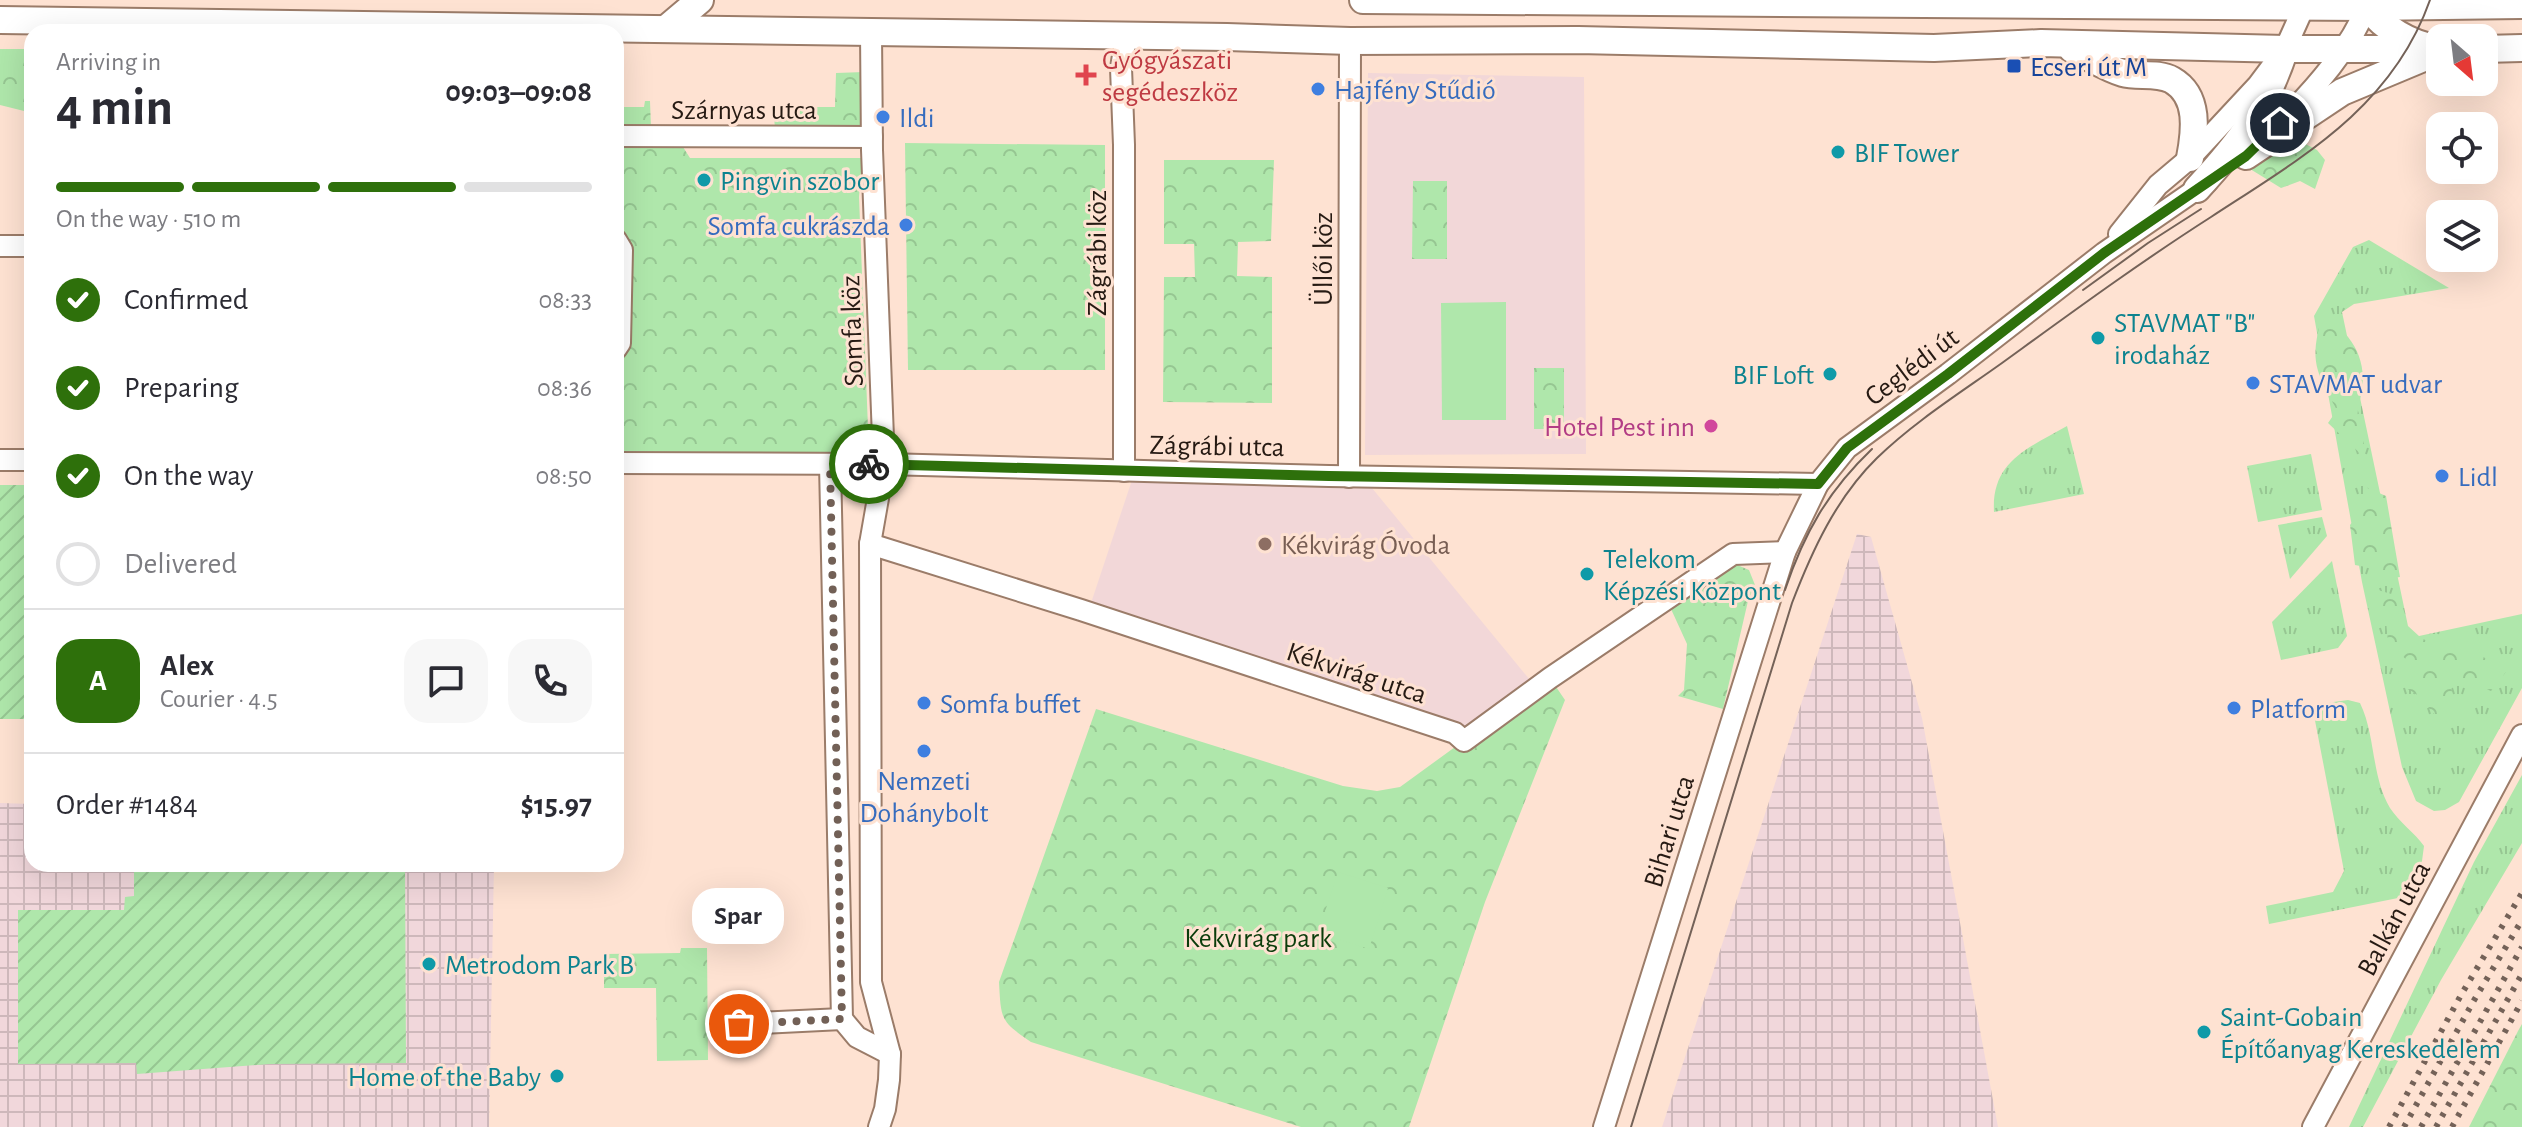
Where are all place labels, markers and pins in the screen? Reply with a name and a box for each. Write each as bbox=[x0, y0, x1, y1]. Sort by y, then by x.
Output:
place label: Gyógyászati segédeszköz bbox=[1102, 47, 1238, 107]
place label: Ecseri út M bbox=[2030, 54, 2147, 82]
marker: Ecseri út M bbox=[2005, 57, 2023, 75]
marker: Gyógyászati segédeszköz bbox=[1077, 66, 1095, 84]
place label: Hajfény Stűdió bbox=[1334, 77, 1496, 105]
marker: Hajfény Stűdió bbox=[1309, 80, 1327, 98]
pin bbox=[2246, 89, 2314, 157]
place label: Ildi bbox=[899, 105, 935, 133]
marker: Ildi bbox=[874, 108, 892, 126]
place label: BIF Tower bbox=[1854, 140, 1959, 168]
marker: BIF Tower bbox=[1829, 143, 1847, 161]
place label: Pingvin szobor bbox=[720, 168, 879, 196]
marker: Pingvin szobor bbox=[695, 171, 713, 189]
place label: Somfa cukrászda bbox=[708, 213, 890, 241]
marker: Somfa cukrászda bbox=[897, 216, 915, 234]
place label: STAVMAT "B" irodaház bbox=[2114, 310, 2255, 370]
marker: STAVMAT "B" irodaház bbox=[2089, 329, 2107, 347]
place label: BIF Loft bbox=[1733, 362, 1814, 390]
marker: BIF Loft bbox=[1821, 365, 1839, 383]
place label: STAVMAT udvar bbox=[2269, 371, 2442, 399]
marker: STAVMAT udvar bbox=[2244, 374, 2262, 392]
place label: Hotel Pest inn bbox=[1544, 414, 1695, 442]
marker: Hotel Pest inn bbox=[1702, 417, 1720, 435]
place label: Lidl bbox=[2458, 464, 2498, 492]
marker: Lidl bbox=[2433, 467, 2451, 485]
place label: Kékvirág Óvoda bbox=[1281, 529, 1450, 560]
marker: Kékvirág Óvoda bbox=[1256, 535, 1274, 553]
place label: Telekom Képzési Központ bbox=[1603, 546, 1781, 606]
marker: Telekom Képzési Központ bbox=[1578, 565, 1596, 583]
place label: Somfa buffet bbox=[940, 691, 1081, 719]
marker: Somfa buffet bbox=[915, 694, 933, 712]
place label: Platform bbox=[2250, 696, 2346, 724]
marker: Platform bbox=[2225, 699, 2243, 717]
marker: Nemzeti Dohánybolt bbox=[915, 742, 933, 760]
place label: Nemzeti Dohánybolt bbox=[860, 768, 989, 828]
callout: Spar bbox=[693, 888, 785, 944]
place label: Metrodom Park B bbox=[445, 952, 634, 980]
marker: Metrodom Park B bbox=[420, 955, 438, 973]
pin bbox=[705, 990, 773, 1058]
place label: Saint-Gobain Építőanyag Kereskedelem bbox=[2220, 1004, 2501, 1064]
marker: Saint-Gobain Építőanyag Kereskedelem bbox=[2195, 1023, 2213, 1041]
place label: Home of the Baby bbox=[348, 1064, 541, 1092]
marker: Home of the Baby bbox=[548, 1067, 566, 1085]

